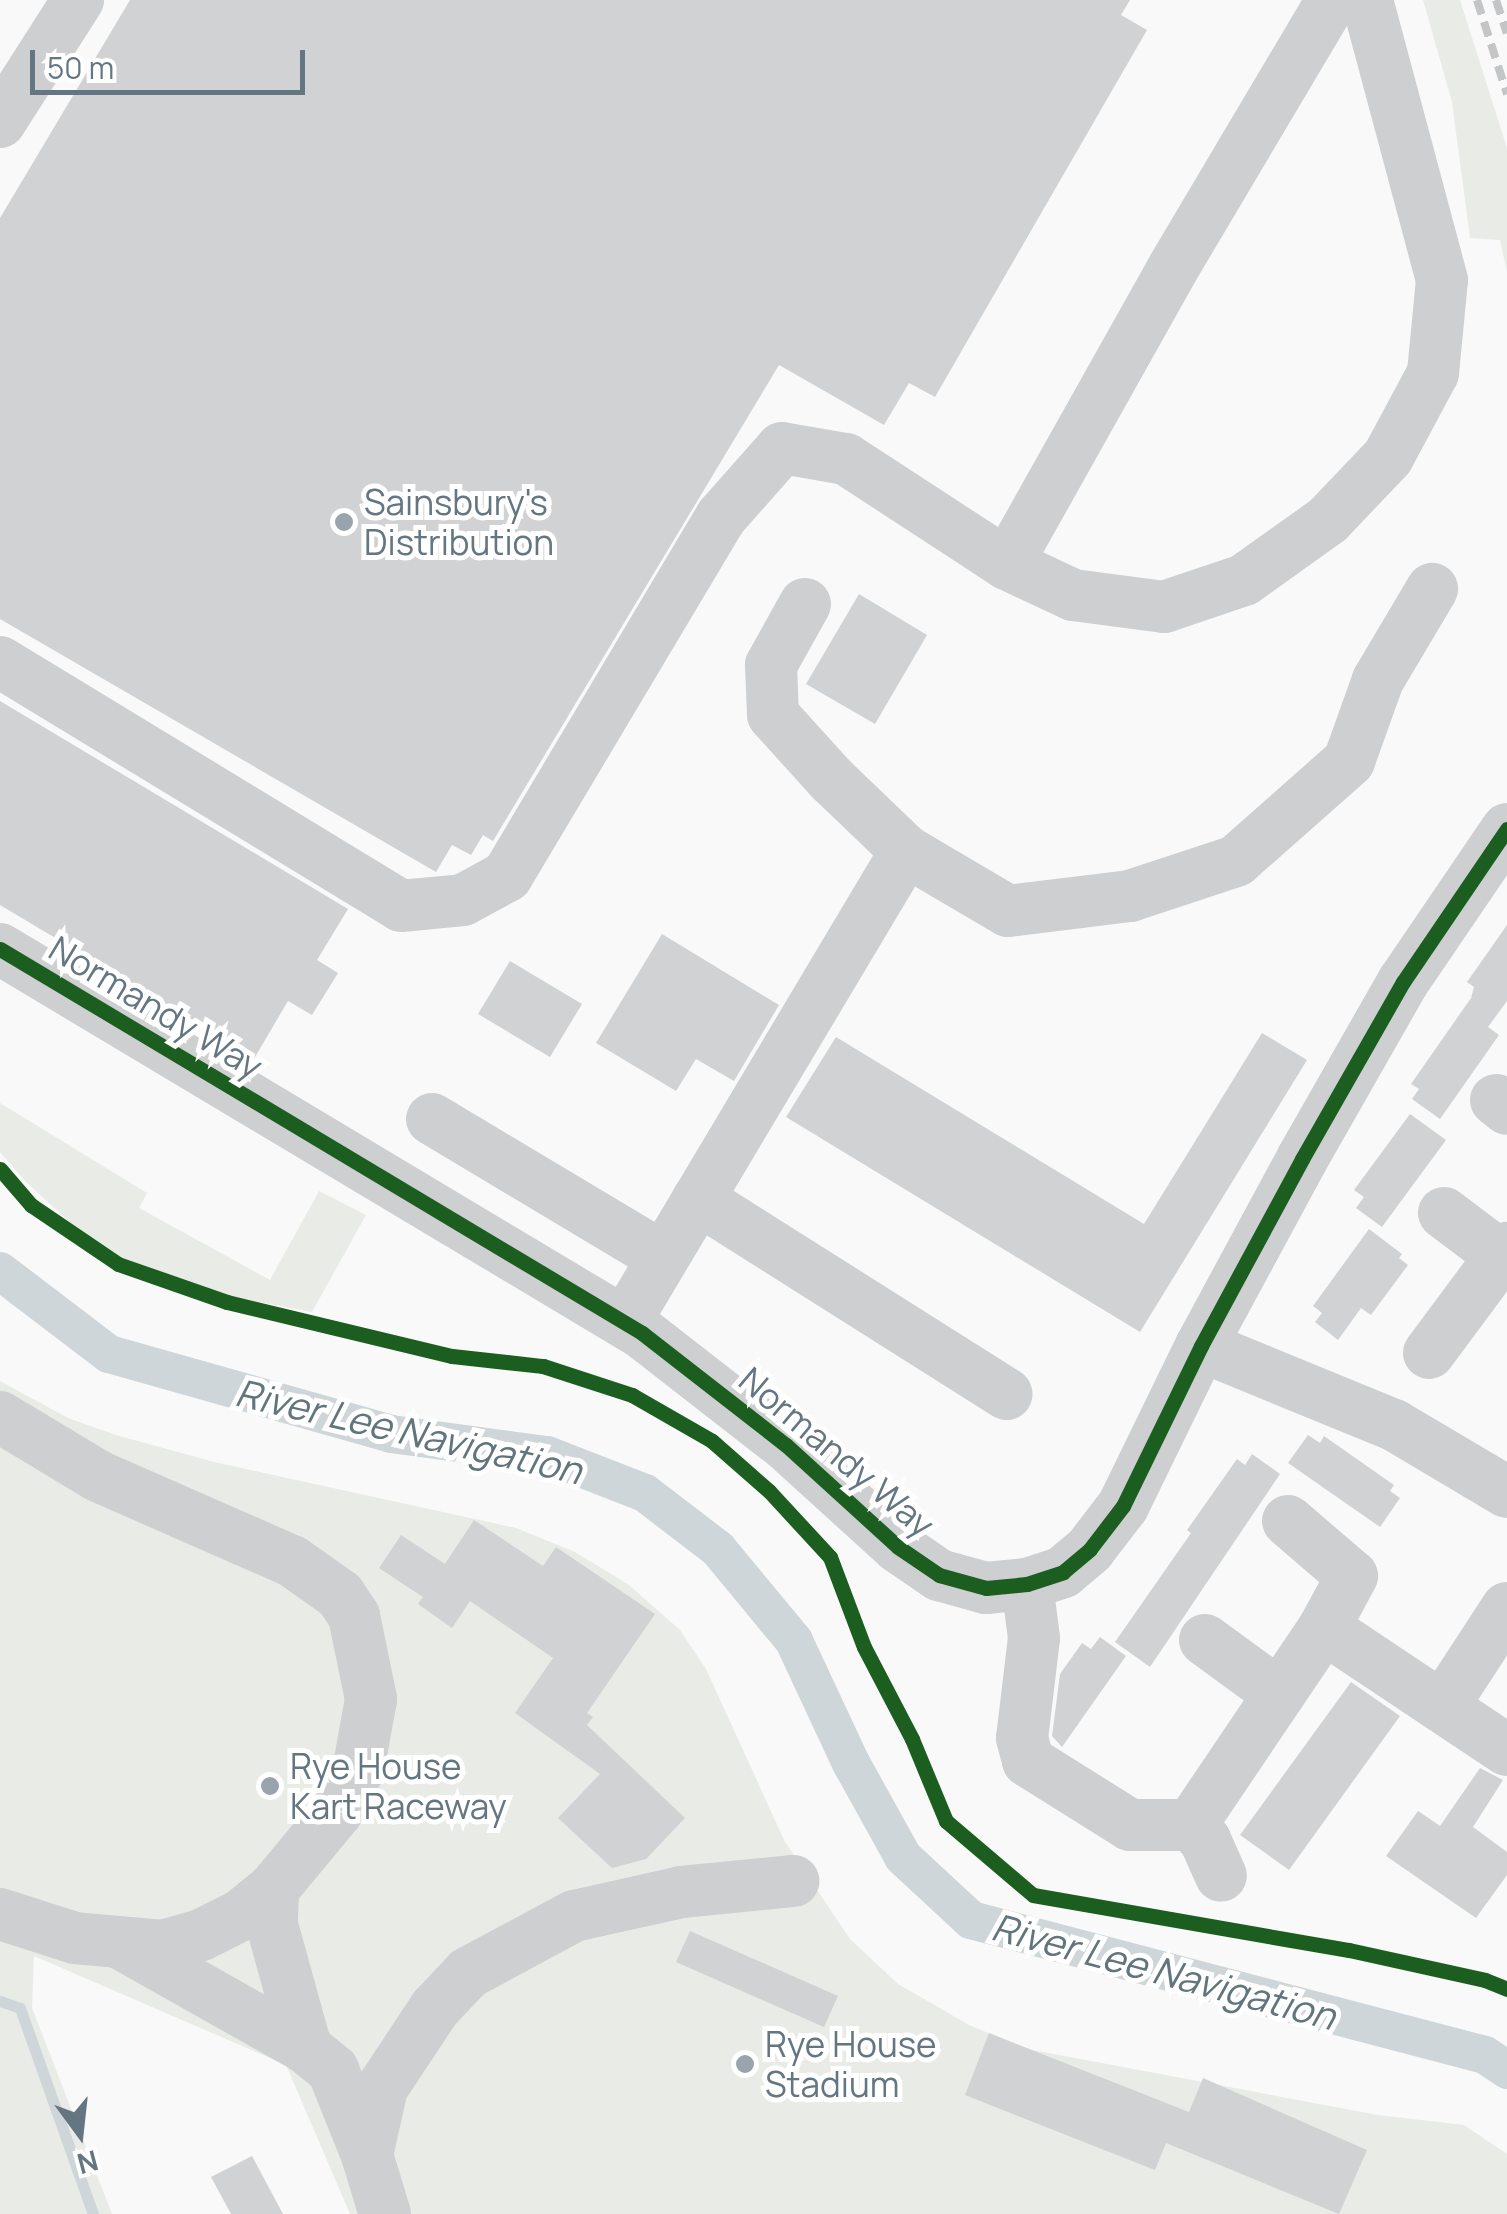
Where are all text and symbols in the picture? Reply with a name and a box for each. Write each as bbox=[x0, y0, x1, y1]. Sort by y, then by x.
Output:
scale bar bbox=[35, 30, 310, 92]
text: 50 m bbox=[47, 47, 114, 88]
place label: Sainsbury's Distribution bbox=[364, 481, 554, 563]
marker: Sainsbury's Distribution bbox=[333, 511, 355, 533]
street label: Normandy Way bbox=[42, 927, 270, 1087]
street label: Normandy Way bbox=[731, 1358, 943, 1546]
water label: River Lee Navigation bbox=[232, 1369, 586, 1493]
place label: Rye House Kart Raceway bbox=[290, 1745, 507, 1827]
marker: Rye House Kart Raceway bbox=[259, 1775, 281, 1797]
water label: River Lee Navigation bbox=[987, 1903, 1341, 2039]
place label: Rye House Stadium bbox=[765, 2023, 937, 2105]
marker: Rye House Stadium bbox=[734, 2053, 756, 2075]
north arrow bbox=[30, 2084, 130, 2184]
text: N bbox=[73, 2142, 102, 2184]

